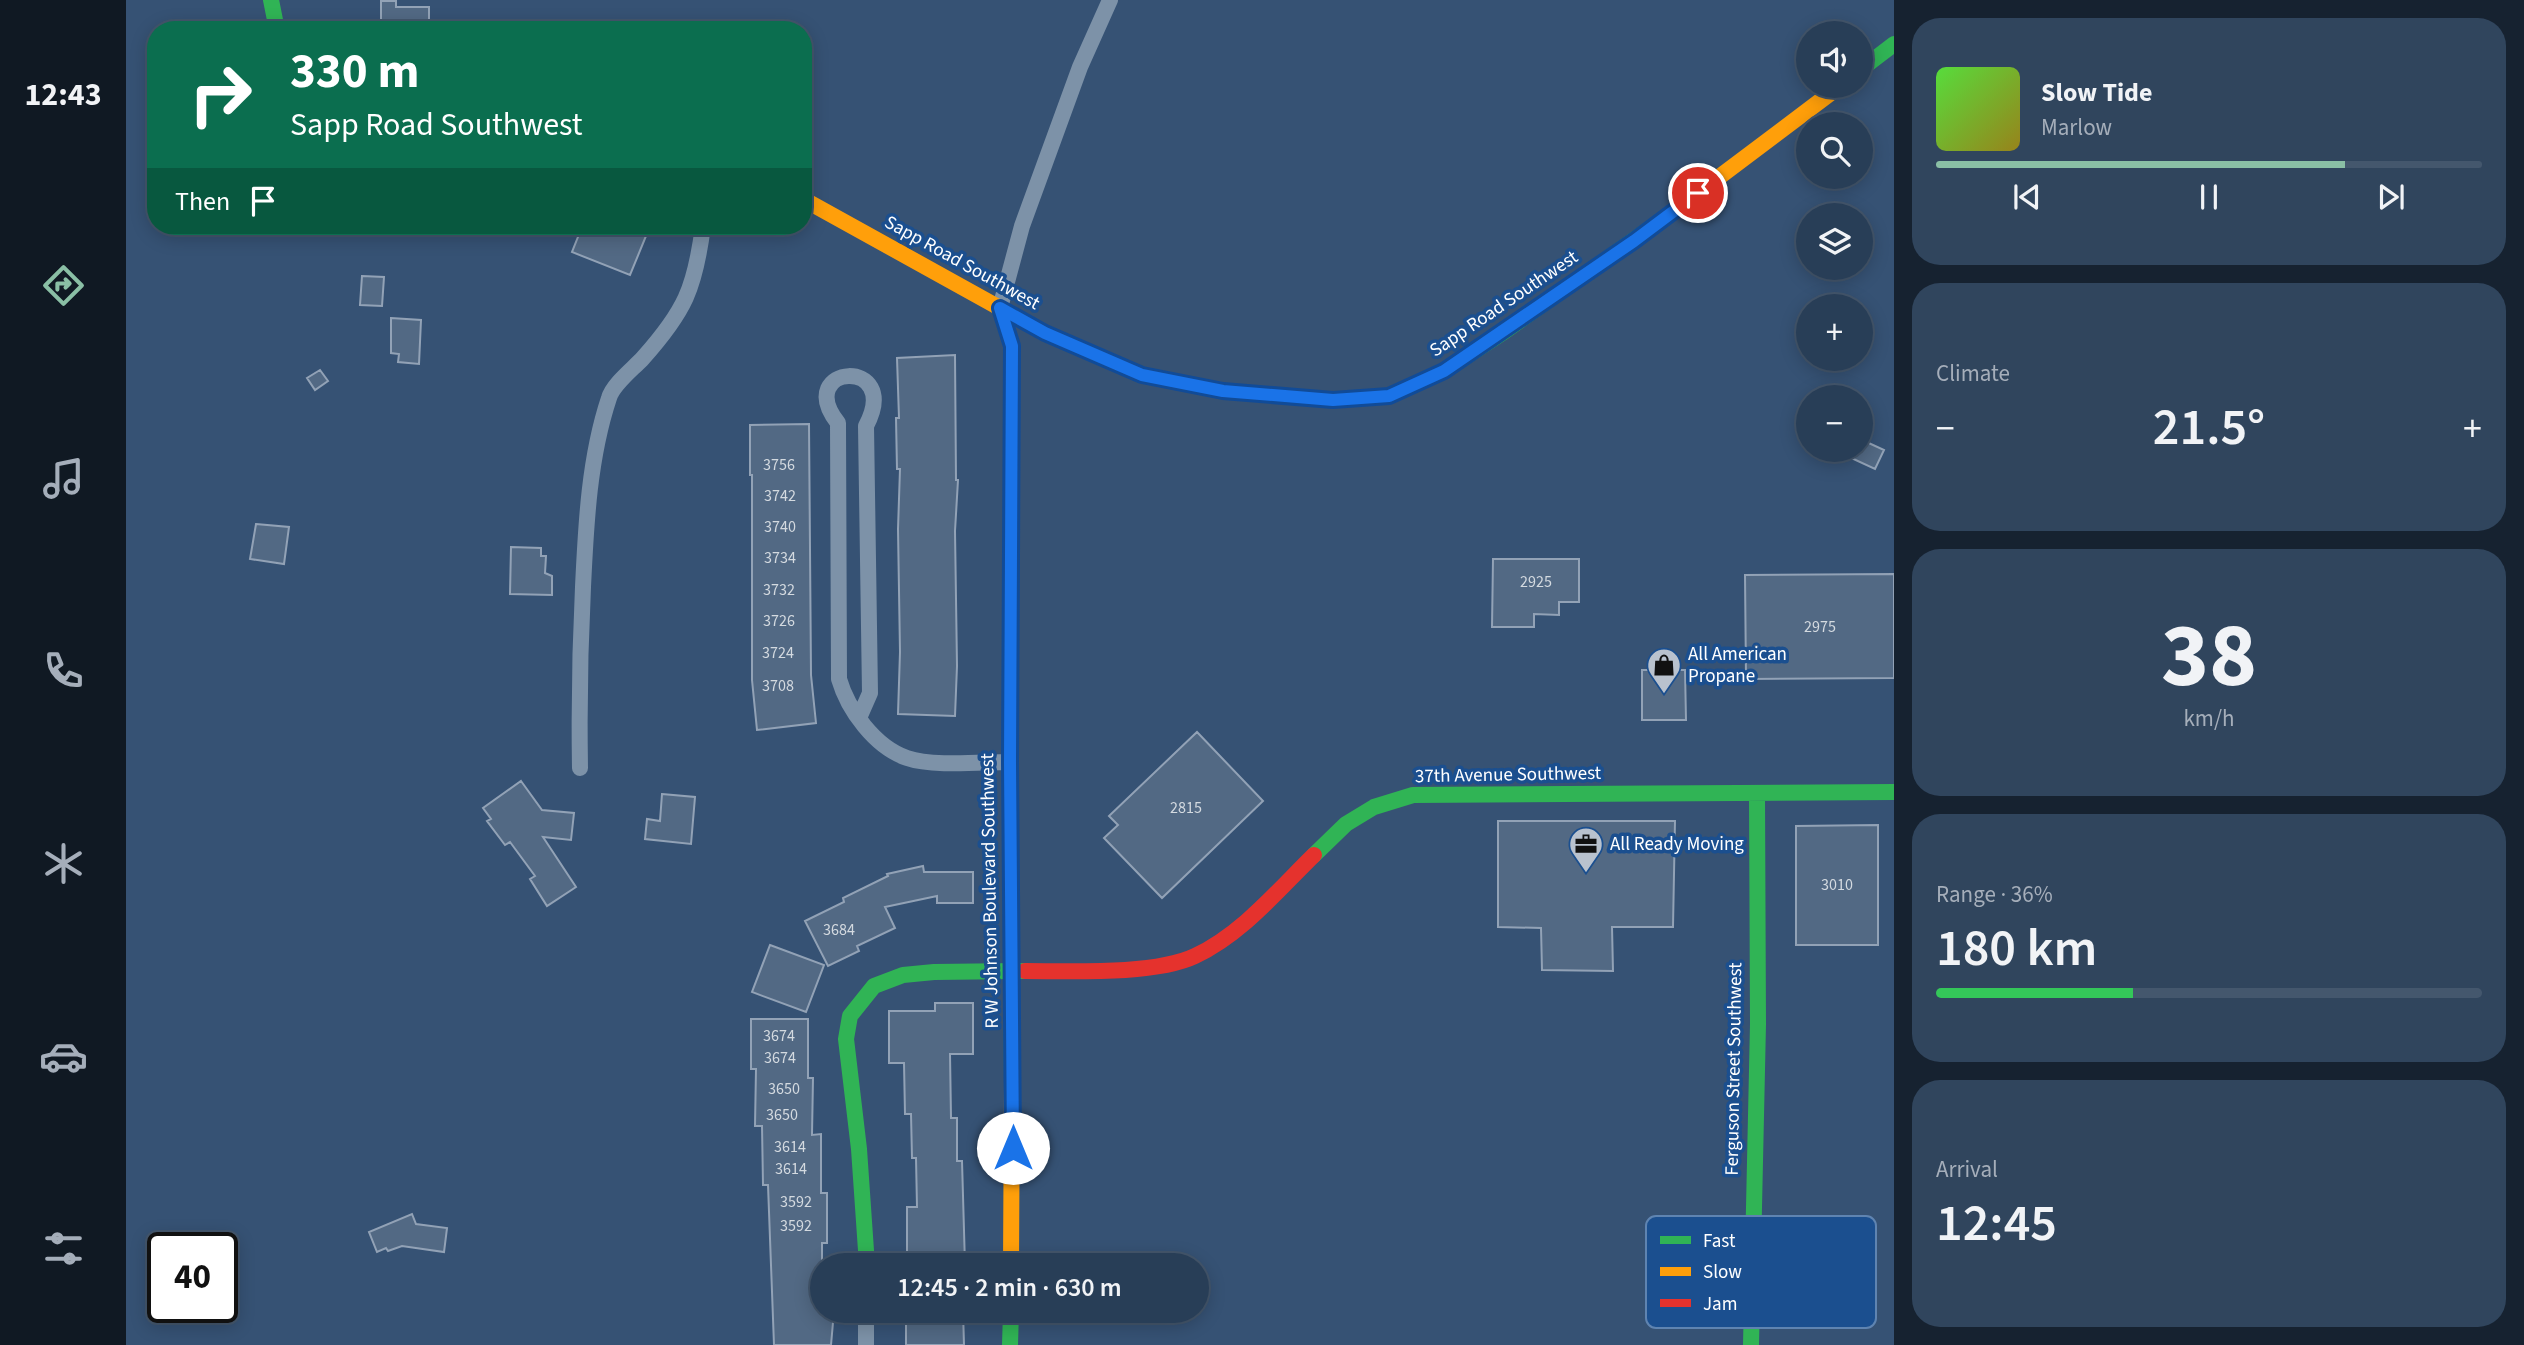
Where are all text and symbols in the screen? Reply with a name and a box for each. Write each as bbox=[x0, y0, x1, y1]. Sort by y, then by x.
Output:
map controls bbox=[1796, 21, 1873, 462]
button: sound bbox=[1796, 21, 1873, 98]
text: 330 m bbox=[290, 37, 419, 107]
icon: right bbox=[175, 49, 266, 140]
text: 12:43 bbox=[24, 72, 102, 118]
text: Slow Tide bbox=[2041, 74, 2152, 111]
text: Sapp Road Southwest bbox=[290, 102, 583, 148]
text: Marlow bbox=[2041, 111, 2112, 144]
button: search bbox=[1796, 112, 1873, 189]
pin bbox=[1668, 163, 1728, 223]
icon: arrive bbox=[1679, 174, 1717, 212]
icon: previous bbox=[2008, 178, 2046, 216]
icon: pause bbox=[2190, 178, 2228, 216]
icon: next bbox=[2372, 178, 2410, 216]
icon: arrive bbox=[244, 182, 282, 220]
text: Then bbox=[175, 183, 230, 220]
button: layers bbox=[1796, 203, 1873, 280]
street label: Sapp Road Southwest bbox=[879, 209, 1045, 317]
street label: Sapp Road Southwest bbox=[1424, 244, 1584, 364]
icon: directions bbox=[39, 261, 88, 310]
button: + bbox=[1796, 294, 1873, 371]
text: Climate bbox=[1936, 357, 2010, 390]
button: − bbox=[1796, 385, 1873, 462]
text: 21.5° bbox=[2153, 391, 2265, 465]
text: − bbox=[1936, 402, 1955, 456]
text: + bbox=[2463, 402, 2482, 456]
icon: music bbox=[39, 454, 88, 503]
house number: 3756 bbox=[763, 454, 795, 476]
house number: 3742 bbox=[764, 485, 796, 507]
house number: 3740 bbox=[764, 516, 796, 538]
house number: 3734 bbox=[764, 547, 796, 569]
house number: 2925 bbox=[1520, 571, 1552, 593]
house number: 3732 bbox=[763, 579, 795, 601]
text: 38 bbox=[2161, 592, 2257, 721]
house number: 3726 bbox=[763, 610, 795, 632]
house number: 2975 bbox=[1804, 616, 1836, 638]
place label: All American Propane bbox=[1688, 641, 1787, 690]
house number: 3724 bbox=[762, 642, 794, 664]
icon: phone bbox=[39, 646, 88, 695]
shop icon: All American Propane bbox=[1645, 646, 1683, 695]
house number: 3708 bbox=[762, 675, 794, 697]
text: km/h bbox=[2183, 702, 2235, 735]
street label: R W Johnson Boulevard Southwest bbox=[974, 752, 1006, 1029]
street label: 37th Avenue Southwest bbox=[1415, 760, 1602, 790]
house number: 2815 bbox=[1170, 797, 1202, 819]
office icon: All Ready Moving bbox=[1567, 825, 1605, 874]
place label: All Ready Moving bbox=[1610, 831, 1744, 858]
icon: climate bbox=[39, 839, 88, 888]
house number: 3010 bbox=[1821, 874, 1853, 896]
text: Range · 36% bbox=[1936, 878, 2053, 911]
text: 180 km bbox=[1936, 912, 2097, 986]
house number: 3684 bbox=[823, 919, 855, 941]
street label: Ferguson Street Southwest bbox=[1719, 962, 1749, 1176]
house number: 3674 bbox=[763, 1025, 795, 1047]
icon: car bbox=[39, 1032, 88, 1081]
house number: 3674 bbox=[764, 1047, 796, 1069]
house number: 3650 bbox=[768, 1078, 800, 1100]
house number: 3650 bbox=[766, 1104, 798, 1126]
position arrow bbox=[976, 1111, 1050, 1185]
house number: 3614 bbox=[774, 1136, 806, 1158]
text: Arrival bbox=[1936, 1153, 1998, 1186]
house number: 3614 bbox=[775, 1158, 807, 1180]
text: 12:45 bbox=[1936, 1187, 2057, 1261]
house number: 3592 bbox=[780, 1191, 812, 1213]
house number: 3592 bbox=[780, 1215, 812, 1237]
legend bbox=[1646, 1216, 1876, 1328]
icon: filters bbox=[39, 1224, 88, 1273]
text: Fast bbox=[1703, 1228, 1736, 1255]
speed limit sign: 40 bbox=[147, 1232, 238, 1323]
text: Slow bbox=[1703, 1259, 1742, 1286]
text: 12:45 · 2 min · 630 m bbox=[897, 1269, 1122, 1306]
text: Jam bbox=[1703, 1291, 1737, 1318]

